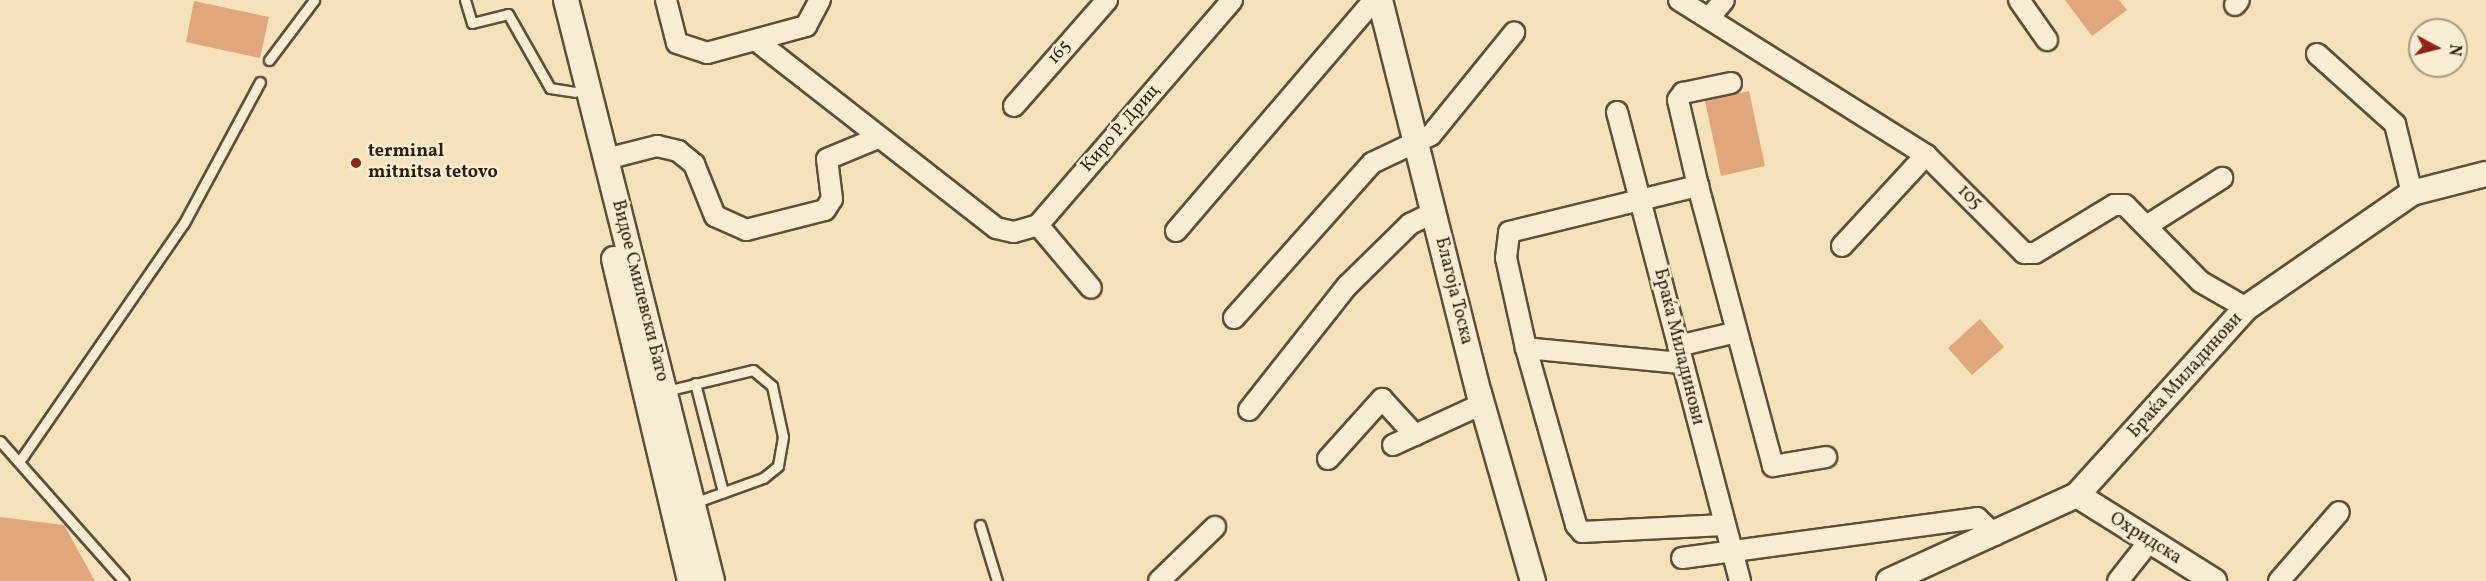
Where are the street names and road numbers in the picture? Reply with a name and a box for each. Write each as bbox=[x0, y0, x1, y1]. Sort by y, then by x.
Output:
street label: 165 bbox=[1044, 37, 1076, 69]
street label: Киро Р. Дриц bbox=[1077, 81, 1165, 177]
street label: 105 bbox=[1952, 181, 1986, 215]
street label: Видое Смилевски Бато bbox=[606, 198, 672, 384]
street label: Благоја Тоска bbox=[1429, 235, 1477, 347]
street label: Браќа Миладинови bbox=[1648, 266, 1708, 428]
street label: Браќа Миладинови bbox=[2124, 309, 2248, 443]
street label: Охридска bbox=[2105, 508, 2185, 570]

